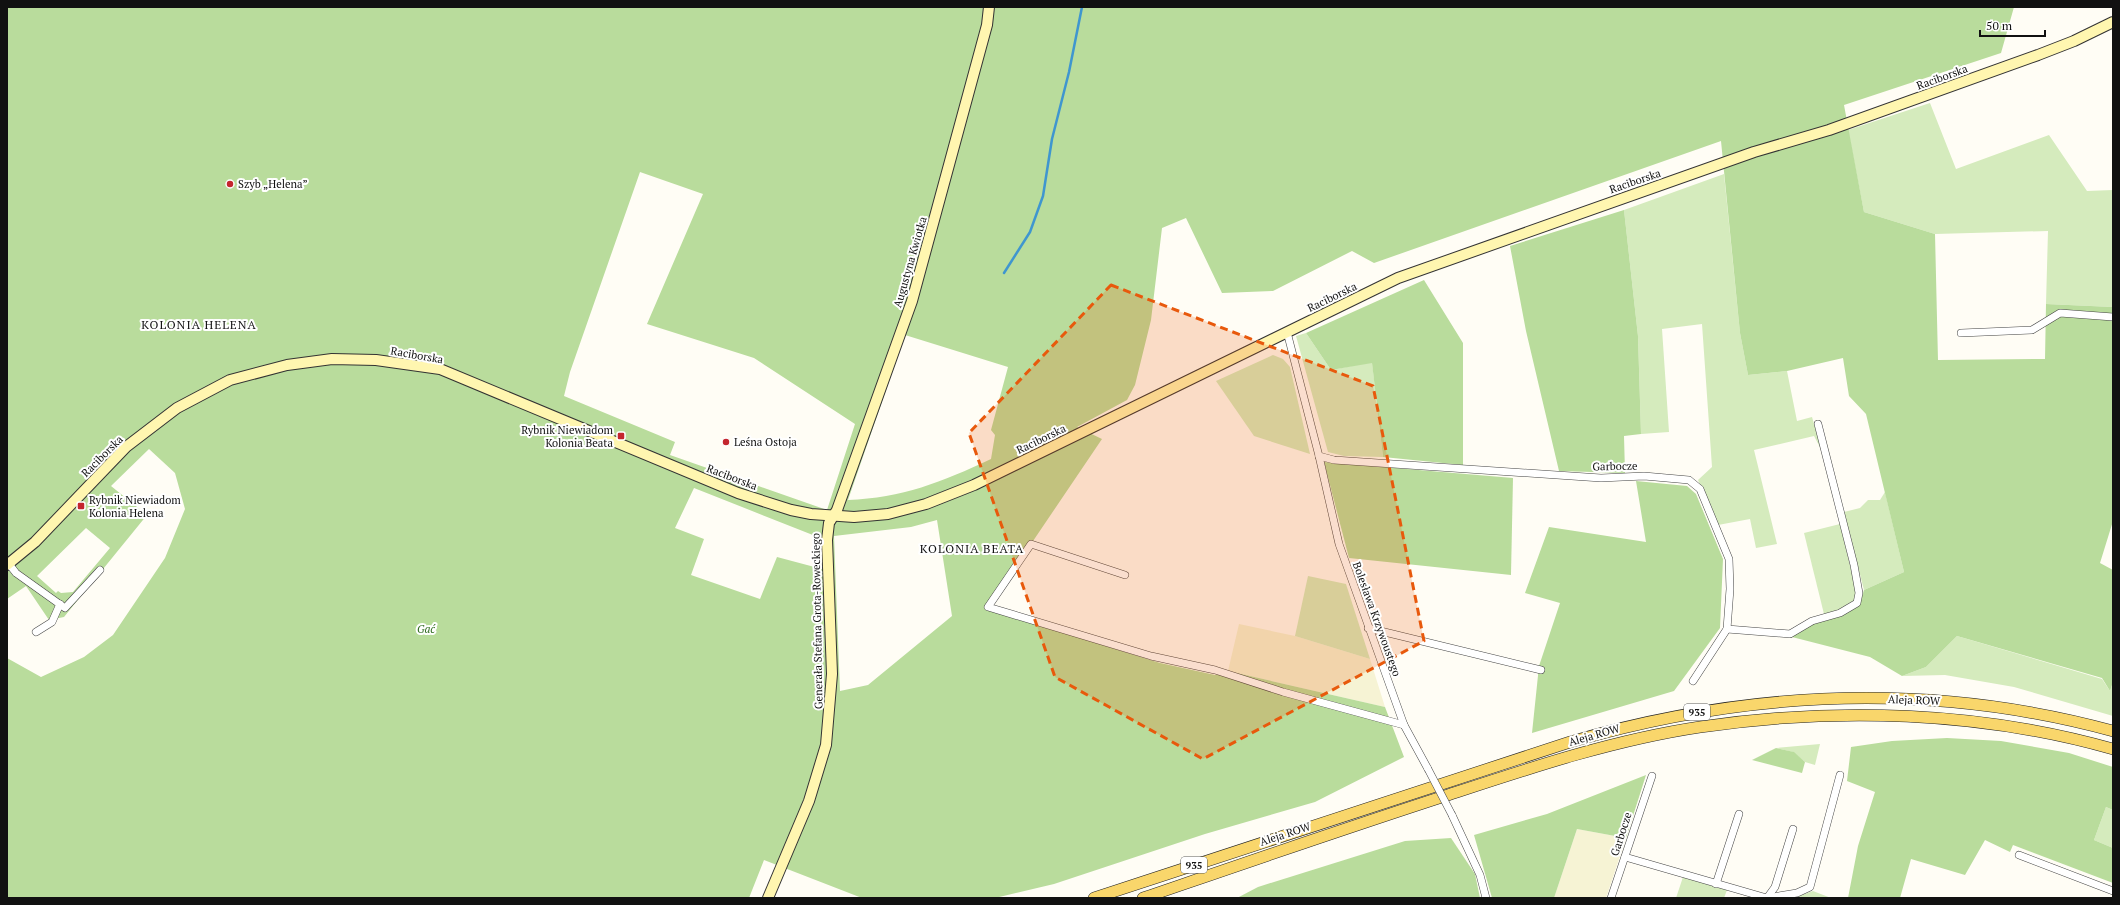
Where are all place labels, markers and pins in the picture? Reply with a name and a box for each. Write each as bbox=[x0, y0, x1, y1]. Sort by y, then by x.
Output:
place label: Szyb „Helena” bbox=[238, 177, 308, 191]
marker: Szyb „Helena” bbox=[225, 179, 235, 189]
place label: Rybnik Niewiadom Kolonia Beata bbox=[521, 423, 613, 450]
marker: Rybnik Niewiadom Kolonia Beata bbox=[616, 431, 626, 441]
place label: Leśna Ostoja bbox=[734, 435, 797, 449]
marker: Leśna Ostoja bbox=[721, 437, 731, 447]
place label: Rybnik Niewiadom Kolonia Helena bbox=[89, 493, 181, 520]
marker: Rybnik Niewiadom Kolonia Helena bbox=[76, 501, 86, 511]

